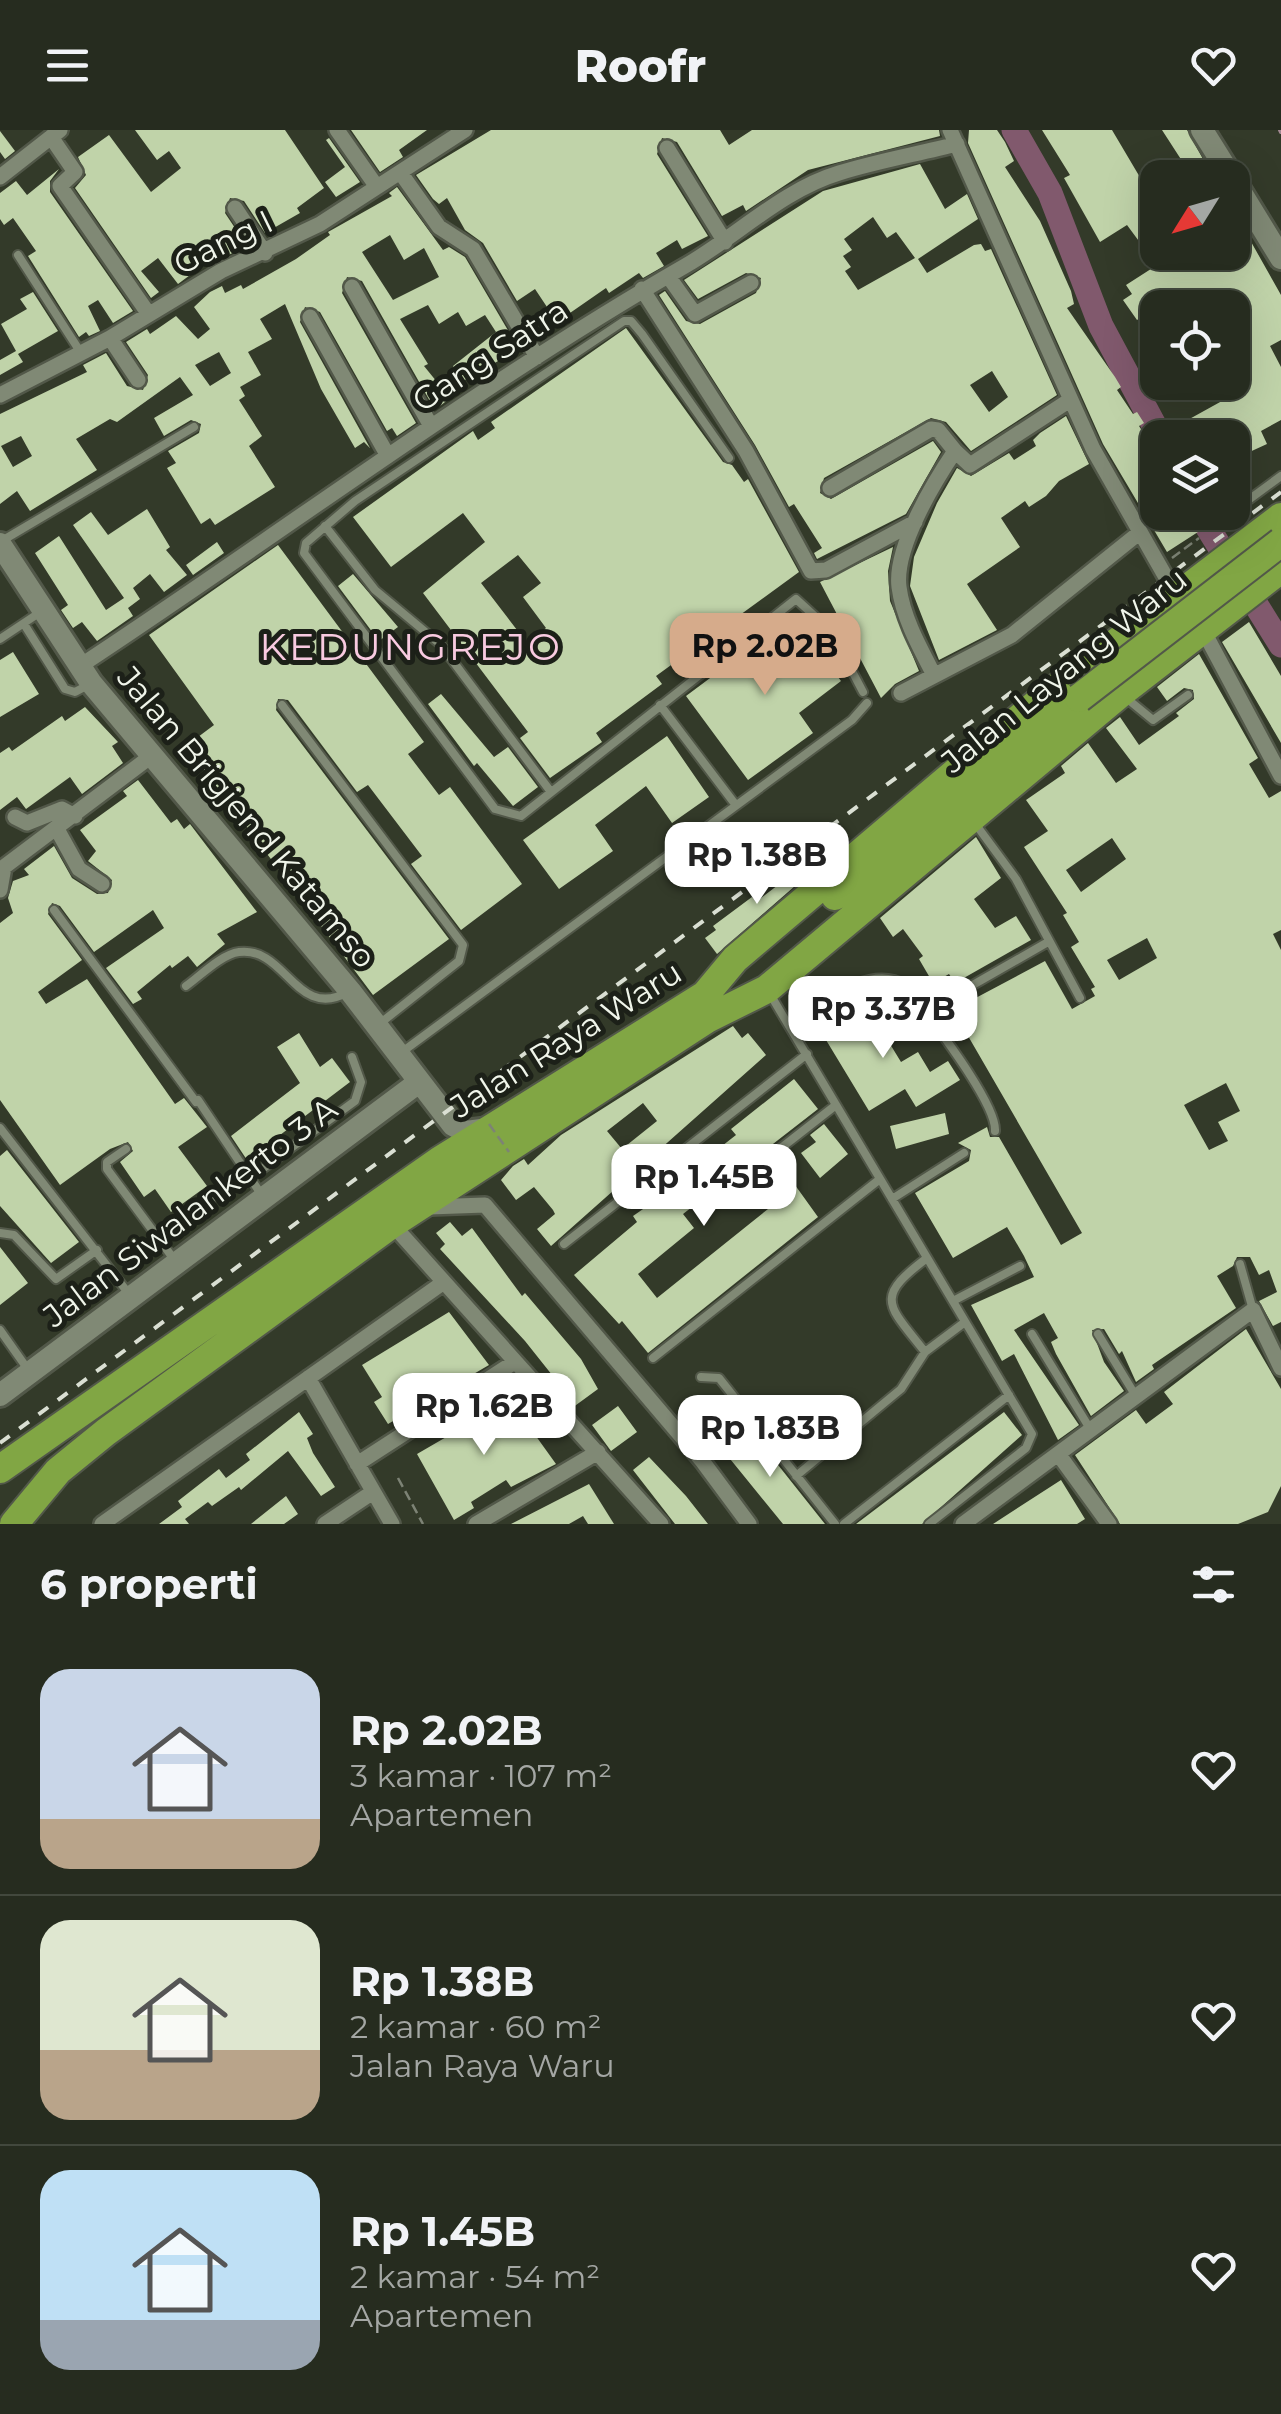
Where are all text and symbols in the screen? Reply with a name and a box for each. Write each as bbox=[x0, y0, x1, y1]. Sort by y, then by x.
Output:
icon: menu bbox=[40, 38, 95, 93]
text: Roofr bbox=[575, 38, 706, 93]
icon: heart bbox=[1186, 38, 1241, 93]
north arrow bbox=[1140, 160, 1250, 270]
map controls bbox=[1140, 160, 1250, 530]
street label: Gang I bbox=[167, 201, 279, 283]
street label: Gang Satra bbox=[405, 290, 575, 420]
button: locate bbox=[1140, 290, 1250, 400]
button: layers bbox=[1140, 420, 1250, 530]
street label: Jalan Layang Waru bbox=[933, 559, 1194, 781]
pin: Rp 2.02B bbox=[662, 613, 868, 698]
district label: KEDUNGREJO bbox=[259, 623, 563, 670]
text: Rp 2.02B bbox=[692, 626, 838, 665]
street label: Jalan Brigjend Katamso bbox=[109, 658, 385, 976]
pin: Rp 1.38B bbox=[654, 822, 860, 907]
text: Rp 1.38B bbox=[687, 835, 827, 874]
street label: Jalan Raya Waru bbox=[443, 952, 689, 1126]
pin: Rp 3.37B bbox=[780, 976, 986, 1061]
text: Rp 3.37B bbox=[810, 989, 956, 1028]
street label: Jalan Siwalankerto 3 A bbox=[35, 1089, 345, 1336]
pin: Rp 1.45B bbox=[601, 1144, 807, 1229]
text: Rp 1.45B bbox=[633, 1157, 775, 1196]
pin: Rp 1.62B bbox=[381, 1373, 587, 1458]
text: Rp 1.62B bbox=[415, 1386, 553, 1425]
pin: Rp 1.83B bbox=[667, 1395, 873, 1480]
text: Rp 1.83B bbox=[700, 1408, 840, 1447]
icon: filters bbox=[1186, 1557, 1241, 1612]
text: 6 properti bbox=[40, 1558, 258, 1610]
text: Rp 2.02B bbox=[350, 1704, 543, 1756]
icon: home bbox=[120, 1709, 240, 1829]
icon: heart bbox=[1186, 1742, 1241, 1797]
text: 3 kamar · 107 m² bbox=[350, 1756, 612, 1795]
text: Apartemen bbox=[350, 1795, 533, 1834]
text: Rp 1.38B bbox=[350, 1955, 534, 2007]
icon: home bbox=[120, 1960, 240, 2080]
icon: heart bbox=[1186, 1993, 1241, 2048]
text: 2 kamar · 60 m² bbox=[350, 2007, 602, 2046]
text: Jalan Raya Waru bbox=[350, 2046, 615, 2085]
text: Rp 1.45B bbox=[350, 2205, 535, 2257]
icon: home bbox=[120, 2210, 240, 2330]
icon: heart bbox=[1186, 2243, 1241, 2298]
text: 2 kamar · 54 m² bbox=[350, 2257, 600, 2296]
text: Apartemen bbox=[350, 2296, 533, 2335]

